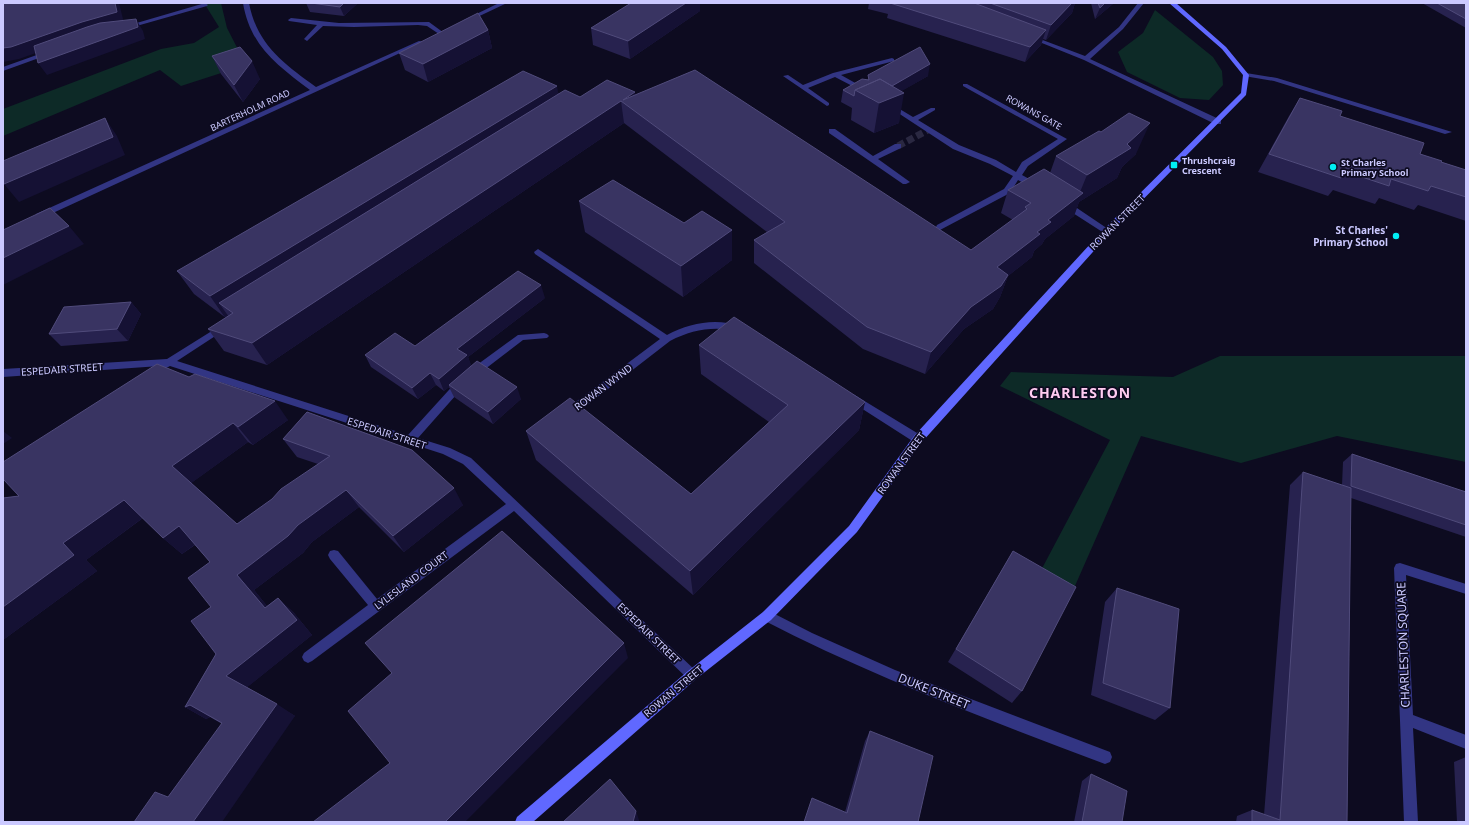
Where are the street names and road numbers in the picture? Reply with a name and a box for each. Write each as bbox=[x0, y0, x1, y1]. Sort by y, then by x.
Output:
street label: BARTERHOLM ROAD bbox=[208, 86, 292, 134]
street label: ROWANS GATE bbox=[1004, 91, 1064, 133]
street label: ROWAN STREET bbox=[1086, 191, 1148, 253]
street label: ESPEDAIR STREET bbox=[20, 359, 104, 379]
street label: ROWAN WYND bbox=[571, 361, 635, 413]
street label: ESPEDAIR STREET bbox=[346, 414, 429, 453]
street label: ROWAN STREET bbox=[874, 429, 928, 497]
street label: LYLESLAND COURT bbox=[371, 547, 451, 612]
street label: CHARLESTON SQUARE bbox=[1392, 582, 1414, 708]
street label: ESPEDAIR STREET bbox=[615, 599, 684, 667]
street label: ROWAN STREET bbox=[640, 662, 706, 720]
street label: DUKE STREET bbox=[896, 669, 972, 713]

